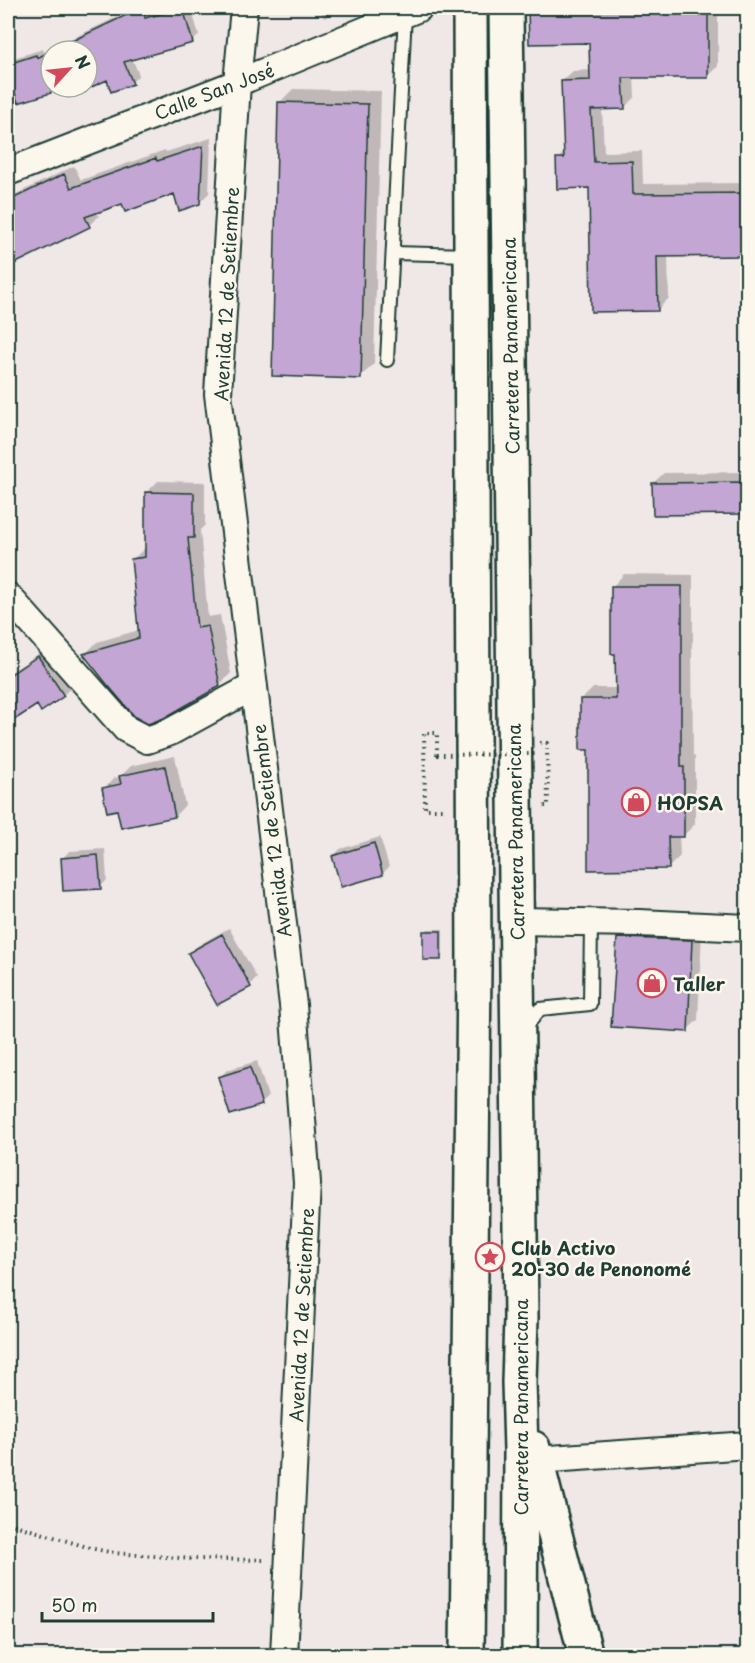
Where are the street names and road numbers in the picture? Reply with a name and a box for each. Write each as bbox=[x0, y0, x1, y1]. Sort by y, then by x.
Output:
street label: Calle San José bbox=[150, 56, 278, 126]
street label: Avenida 12 de Setiembre bbox=[207, 186, 245, 402]
street label: Carretera Panamericana bbox=[495, 237, 525, 455]
street label: Avenida 12 de Setiembre bbox=[245, 723, 297, 939]
street label: Carretera Panamericana bbox=[500, 723, 530, 941]
street label: Avenida 12 de Setiembre bbox=[282, 1207, 320, 1423]
street label: Carretera Panamericana bbox=[507, 1298, 534, 1515]

